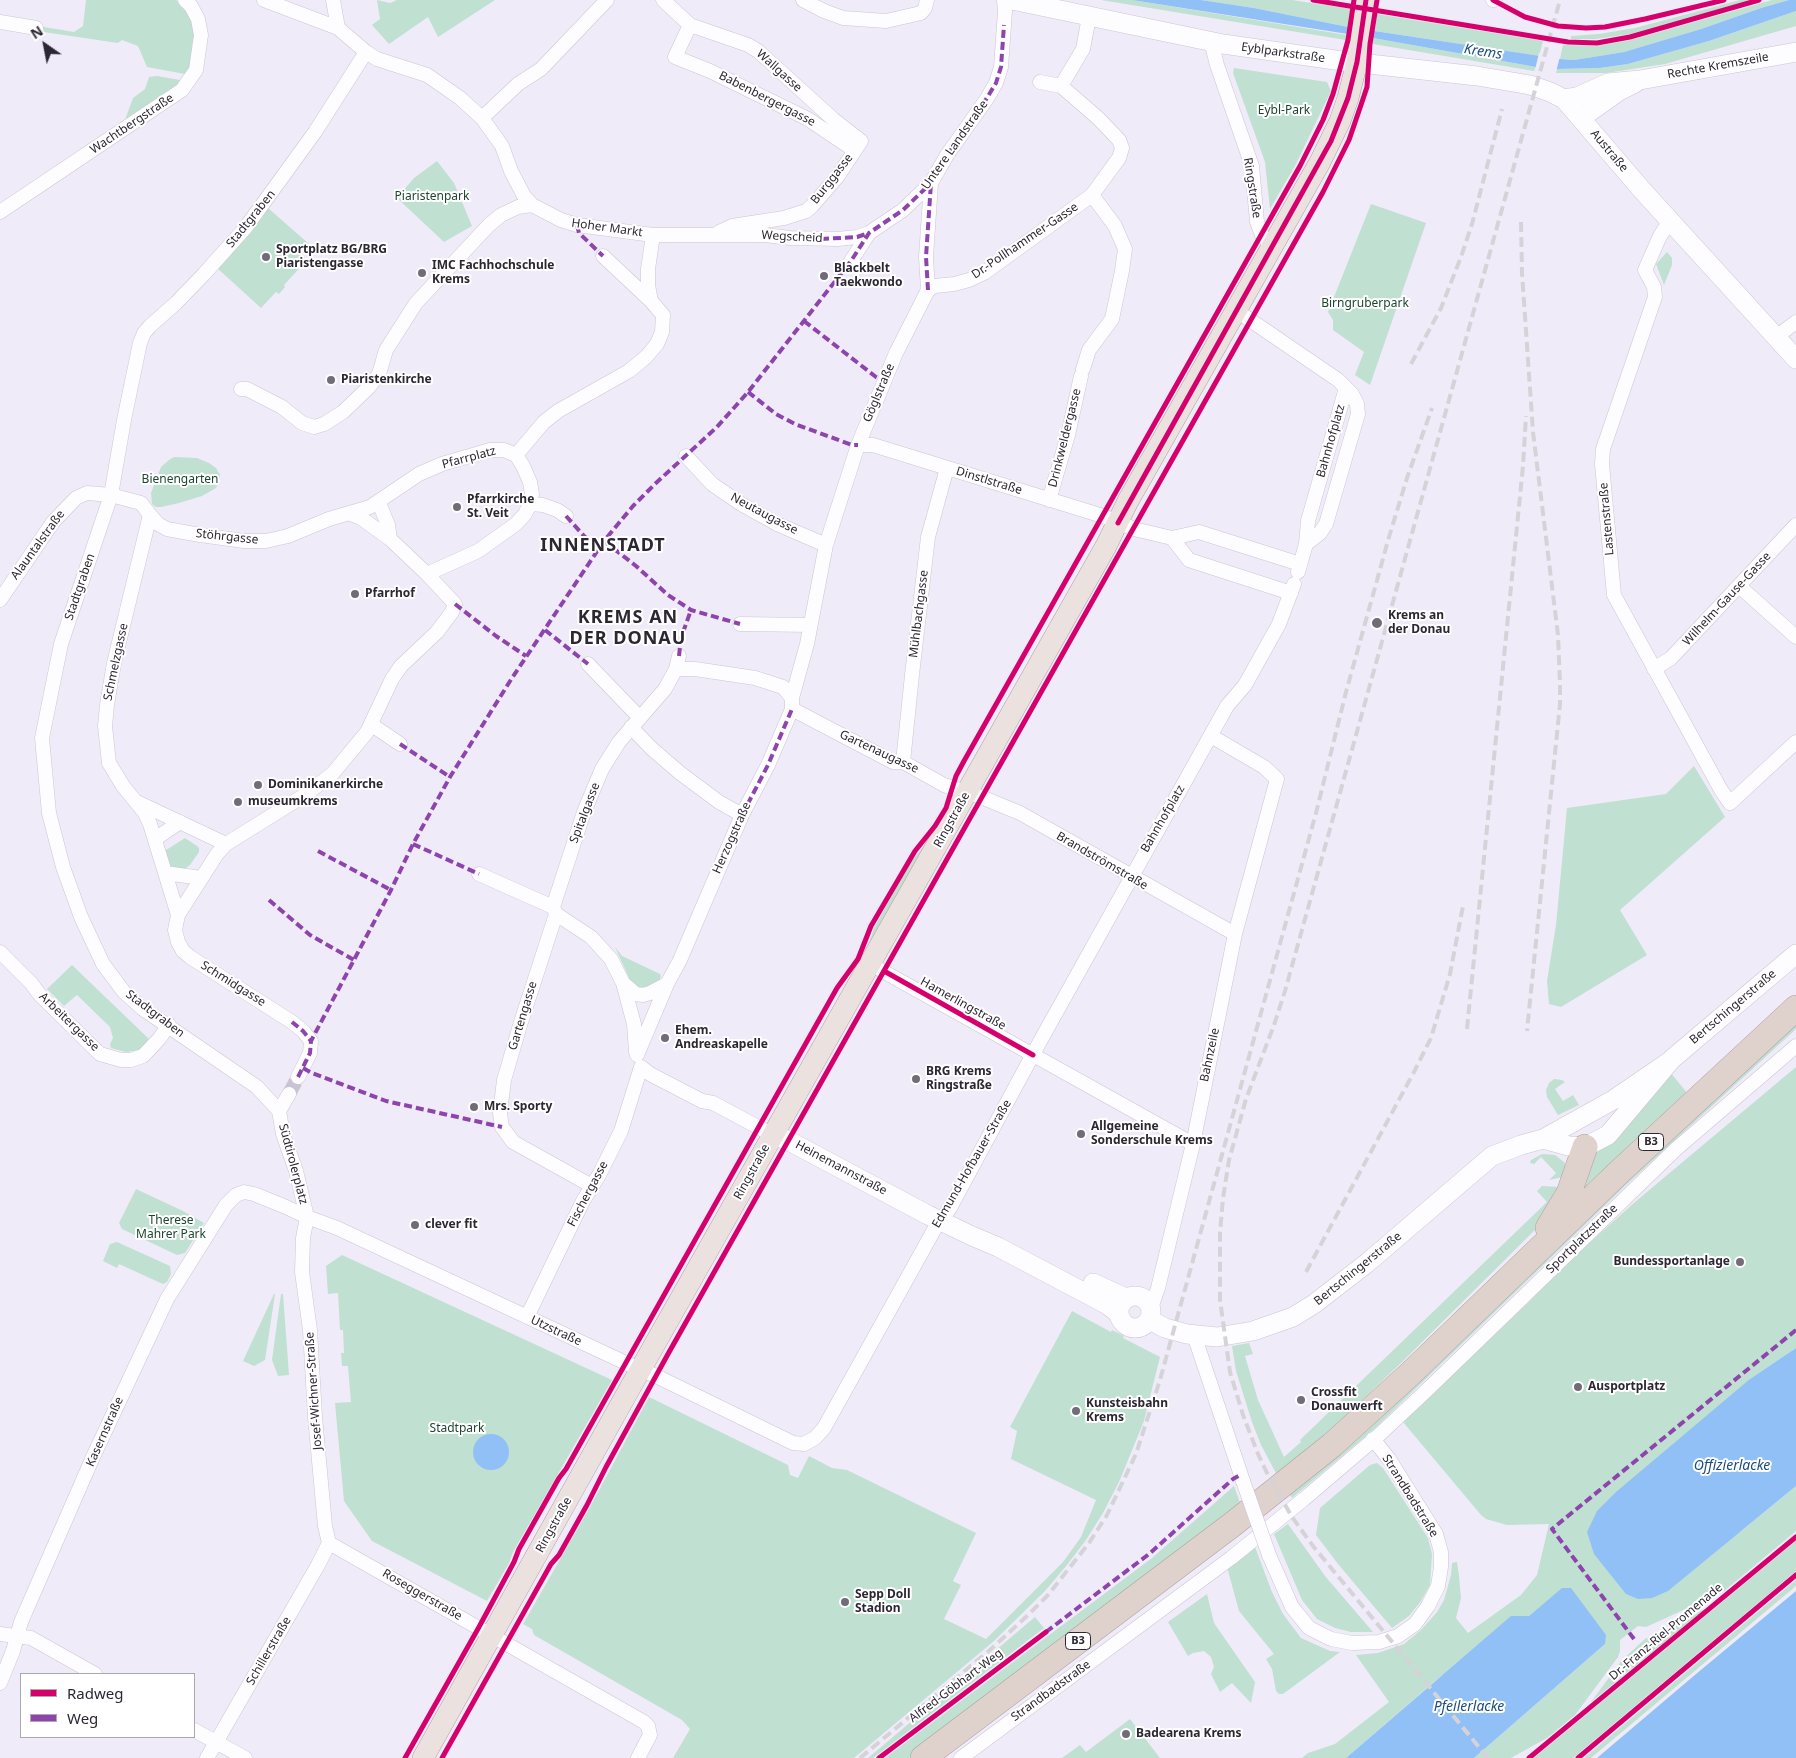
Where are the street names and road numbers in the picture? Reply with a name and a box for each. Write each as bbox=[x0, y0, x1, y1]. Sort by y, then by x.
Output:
street label: Eyblparkstraße bbox=[1240, 40, 1326, 66]
street label: Wallgasse bbox=[753, 47, 805, 95]
street label: Rechte Kremszeile bbox=[1666, 50, 1770, 82]
street label: Babenbergergasse bbox=[716, 68, 818, 130]
street label: Wachtbergstraße bbox=[88, 91, 176, 157]
street label: Untere Landstraße bbox=[919, 98, 991, 192]
street label: Austraße bbox=[1587, 127, 1631, 175]
street label: Burggasse bbox=[808, 151, 856, 207]
street label: Ringstraße bbox=[1240, 157, 1264, 219]
street label: Stadtgraben bbox=[223, 187, 279, 251]
street label: Dr.-Pollhammer-Gasse bbox=[969, 200, 1081, 282]
street label: Hoher Markt bbox=[570, 216, 644, 240]
street label: Wegscheid bbox=[761, 228, 823, 246]
street label: Göglstraße bbox=[860, 361, 898, 425]
street label: Drinkweldergasse bbox=[1046, 387, 1084, 489]
street label: Bahnhofplatz bbox=[1314, 403, 1348, 479]
street label: Pfarrplatz bbox=[440, 444, 498, 472]
street label: Dinstlstraße bbox=[954, 464, 1024, 498]
street label: Lastenstraße bbox=[1597, 482, 1617, 556]
street label: Neutaugasse bbox=[728, 490, 800, 538]
street label: Alauntalstraße bbox=[8, 507, 68, 583]
street label: Stöhrgasse bbox=[195, 527, 259, 547]
street label: Wilhelm-Gause-Gasse bbox=[1680, 549, 1774, 649]
street label: Stadtgraben bbox=[62, 552, 98, 622]
street label: Mühlbachgasse bbox=[906, 569, 932, 659]
street label: Schmelzgasse bbox=[101, 622, 131, 702]
street label: Gartenaugasse bbox=[837, 727, 921, 777]
street label: Spitalgasse bbox=[567, 781, 603, 845]
street label: Bahnhofplatz bbox=[1138, 783, 1188, 855]
street label: Ringstraße bbox=[931, 790, 973, 850]
street label: Herzogstraße bbox=[710, 800, 754, 876]
street label: Brandströmstraße bbox=[1054, 829, 1150, 893]
street label: Schmidgasse bbox=[198, 958, 268, 1010]
street label: Bertschingerstraße bbox=[1687, 967, 1779, 1047]
street label: Hamerlingstraße bbox=[918, 975, 1008, 1033]
street label: Gartengasse bbox=[506, 980, 540, 1052]
street label: Stadtgraben bbox=[123, 987, 187, 1041]
street label: Arbeitergasse bbox=[36, 990, 102, 1054]
street label: Bahnzeile bbox=[1197, 1027, 1223, 1083]
street label: Edmund-Hofbauer-Straße bbox=[929, 1097, 1015, 1231]
street label: Südtirolerplatz bbox=[275, 1122, 311, 1206]
road number: B3 bbox=[1638, 1134, 1664, 1150]
street label: Heinemannstraße bbox=[793, 1138, 889, 1198]
street label: Ringstraße bbox=[731, 1142, 773, 1202]
street label: Fischergasse bbox=[565, 1159, 611, 1229]
street label: Sportplatzstraße bbox=[1543, 1201, 1621, 1277]
street label: Bertschingerstraße bbox=[1311, 1229, 1405, 1309]
street label: Utzstraße bbox=[528, 1313, 584, 1349]
street label: Josef-Wichner-Straße bbox=[303, 1332, 325, 1450]
street label: Kasernstraße bbox=[83, 1395, 127, 1469]
street label: Strandbadstraße bbox=[1379, 1452, 1441, 1540]
street label: Ringstraße bbox=[533, 1495, 575, 1555]
street label: Roseggerstraße bbox=[380, 1566, 464, 1624]
street label: Dr.-Franz-Riel-Promenade bbox=[1606, 1580, 1726, 1684]
street label: Schillerstraße bbox=[244, 1614, 294, 1688]
road number: B3 bbox=[1066, 1632, 1090, 1650]
street label: Alfred-Göbhart-Weg bbox=[906, 1646, 1006, 1726]
street label: Strandbadstraße bbox=[1009, 1657, 1093, 1725]

